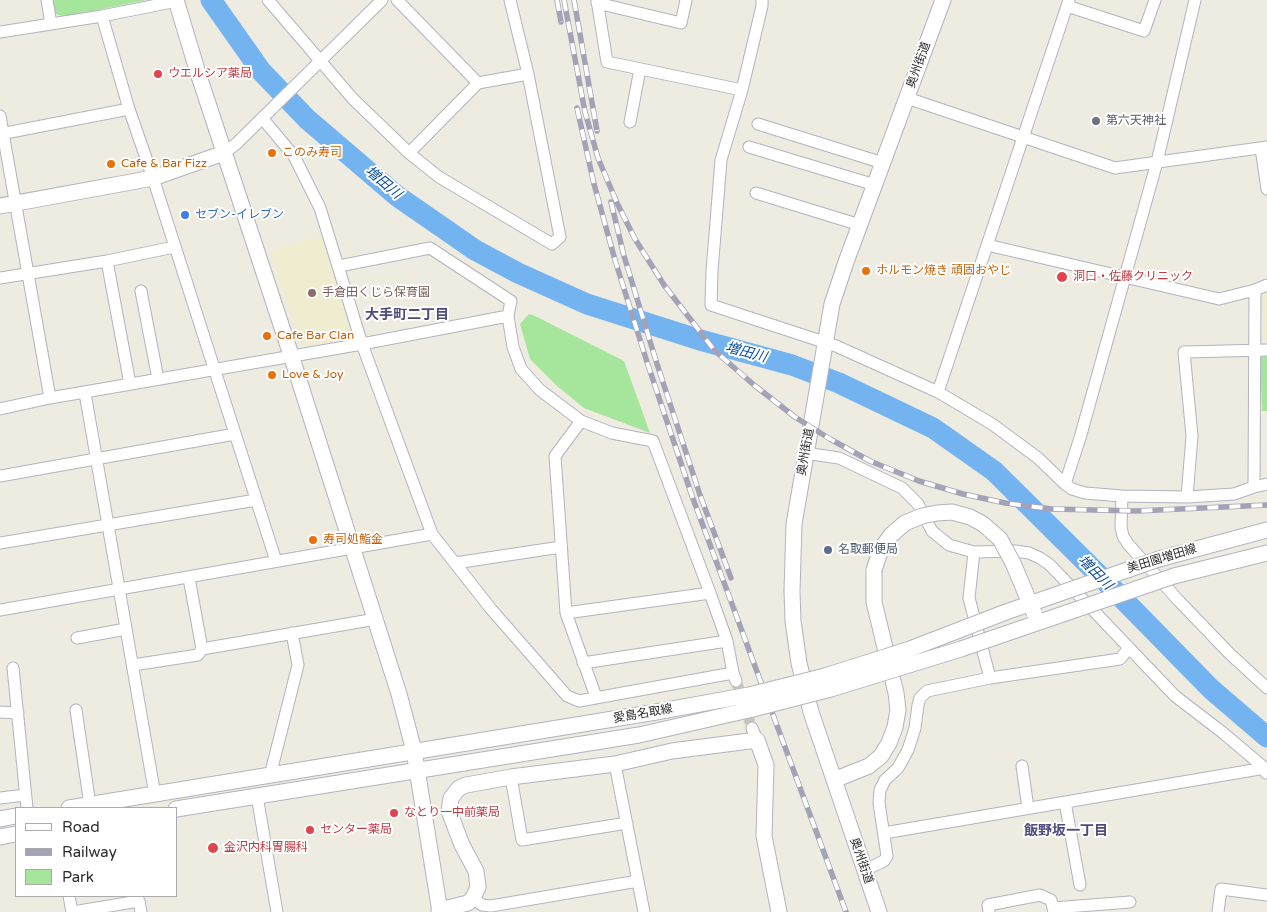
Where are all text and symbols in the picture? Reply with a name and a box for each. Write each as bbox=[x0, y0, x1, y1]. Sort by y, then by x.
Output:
street label: 奥州街道 bbox=[904, 40, 934, 90]
place label: ウエルシア薬局 bbox=[168, 67, 252, 81]
marker: ウエルシア薬局 bbox=[152, 68, 164, 80]
place label: 第六天神社 bbox=[1106, 114, 1166, 128]
marker: 第六天神社 bbox=[1090, 115, 1102, 127]
place label: このみ寿司 bbox=[282, 146, 342, 160]
marker: このみ寿司 bbox=[266, 147, 278, 159]
place label: Cafe & Bar Fizz bbox=[121, 157, 207, 171]
marker: Cafe & Bar Fizz bbox=[105, 158, 117, 170]
water label: 増田川 bbox=[362, 163, 404, 203]
place label: セブン-イレブン bbox=[195, 208, 284, 222]
marker: セブン-イレブン bbox=[179, 209, 191, 221]
place label: ホルモン焼き 頑固おやじ bbox=[876, 264, 1011, 278]
marker: ホルモン焼き 頑固おやじ bbox=[860, 265, 872, 277]
marker: 洞口・佐藤クリニック bbox=[1055, 270, 1069, 284]
place label: 洞口・佐藤クリニック bbox=[1073, 270, 1193, 284]
place label: 手倉田くじら保育園 bbox=[322, 286, 430, 300]
marker: 手倉田くじら保育園 bbox=[306, 287, 318, 299]
district label: 大手町二丁目 bbox=[365, 307, 449, 323]
place label: Cafe Bar Clan bbox=[277, 329, 354, 343]
marker: Cafe Bar Clan bbox=[261, 330, 273, 342]
water label: 増田川 bbox=[724, 339, 768, 367]
place label: Love & Joy bbox=[282, 368, 343, 382]
marker: Love & Joy bbox=[266, 369, 278, 381]
street label: 奥州街道 bbox=[795, 427, 817, 477]
place label: 寿司処鮨金 bbox=[323, 533, 383, 547]
marker: 寿司処鮨金 bbox=[307, 534, 319, 546]
street label: 美田園増田線 bbox=[1125, 542, 1199, 576]
place label: 名取郵便局 bbox=[838, 543, 898, 557]
marker: 名取郵便局 bbox=[822, 544, 834, 556]
water label: 増田川 bbox=[1074, 552, 1116, 594]
street label: 愛島名取線 bbox=[612, 702, 674, 726]
place label: なとり一中前薬局 bbox=[404, 806, 500, 820]
legend bbox=[15, 807, 178, 897]
marker: なとり一中前薬局 bbox=[388, 807, 400, 819]
text: Road bbox=[62, 818, 100, 836]
place label: センター薬局 bbox=[320, 823, 392, 837]
district label: 飯野坂一丁目 bbox=[1024, 823, 1108, 839]
marker: センター薬局 bbox=[304, 824, 316, 836]
street label: 奥州街道 bbox=[846, 836, 876, 886]
marker: 金沢内科胃腸科 bbox=[206, 841, 220, 855]
place label: 金沢内科胃腸科 bbox=[224, 841, 308, 855]
text: Railway bbox=[62, 843, 117, 861]
text: Park bbox=[62, 868, 94, 886]

